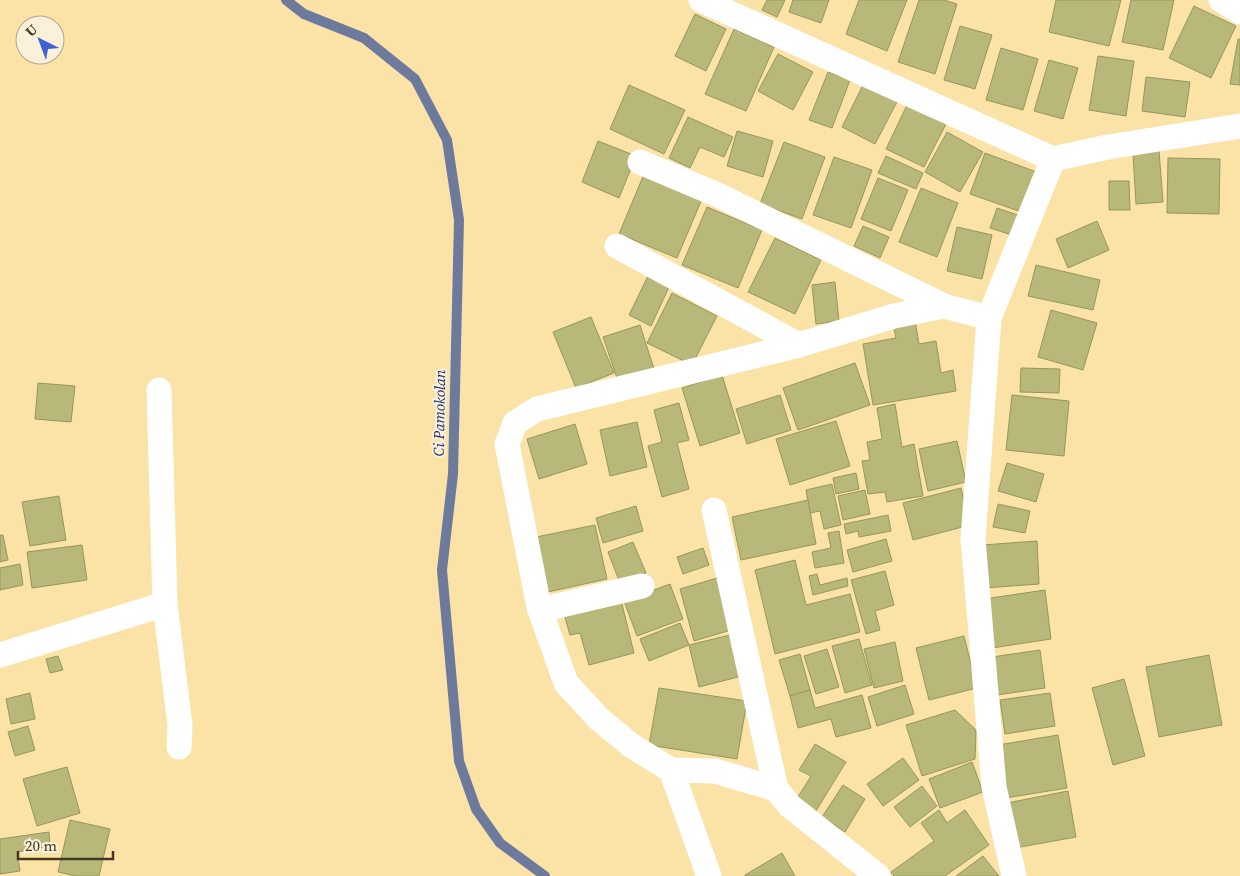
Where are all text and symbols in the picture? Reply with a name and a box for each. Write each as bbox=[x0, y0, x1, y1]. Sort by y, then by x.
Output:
north arrow bbox=[15, 15, 65, 65]
text: U bbox=[21, 19, 42, 41]
water label: Ci Pamokolan bbox=[428, 369, 450, 457]
scale bar bbox=[18, 828, 112, 860]
text: 20 m bbox=[25, 835, 57, 856]

